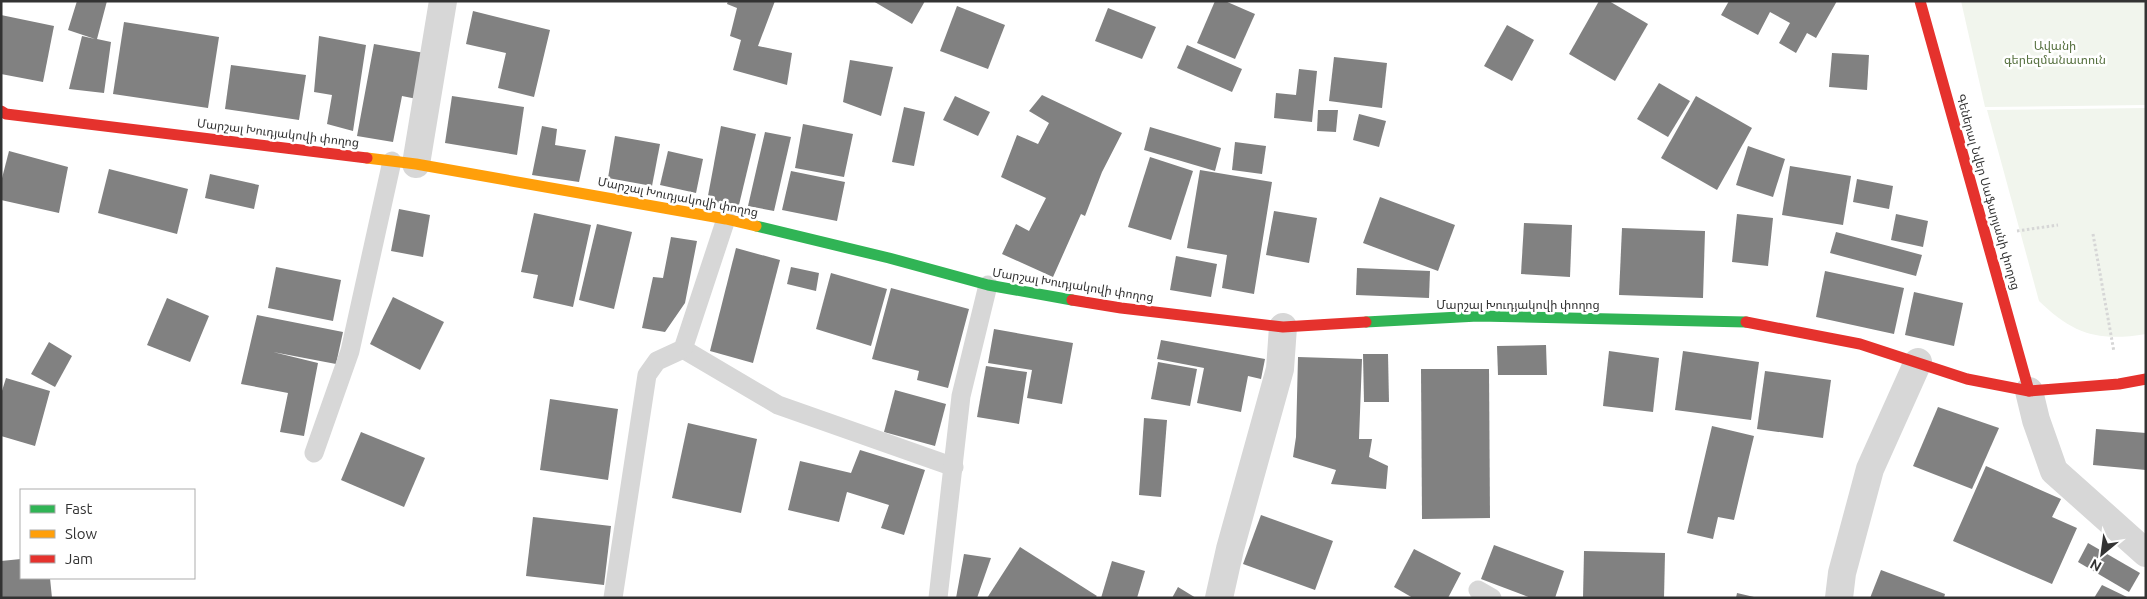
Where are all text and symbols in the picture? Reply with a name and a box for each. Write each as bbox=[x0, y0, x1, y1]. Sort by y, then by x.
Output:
park label: Ավանի գերեզմանատուն bbox=[2004, 39, 2106, 67]
street label: Գեներալ Նվեր Սաֆարյանի փողոց bbox=[1953, 92, 2023, 292]
street label: Մարշալ Խուդյակովի փողոց bbox=[196, 116, 360, 150]
street label: Մարշալ Խուդյակովի փողոց bbox=[597, 175, 759, 219]
street label: Մարշալ Խուդյակովի փողոց bbox=[991, 265, 1155, 305]
street label: Մարշալ Խուդյակովի փողոց bbox=[1436, 298, 1600, 312]
legend bbox=[20, 489, 195, 579]
text: Fast bbox=[65, 500, 93, 517]
text: Slow bbox=[65, 525, 98, 542]
north arrow bbox=[2077, 529, 2127, 579]
text: Jam bbox=[65, 550, 93, 567]
text: N bbox=[2087, 556, 2104, 575]

